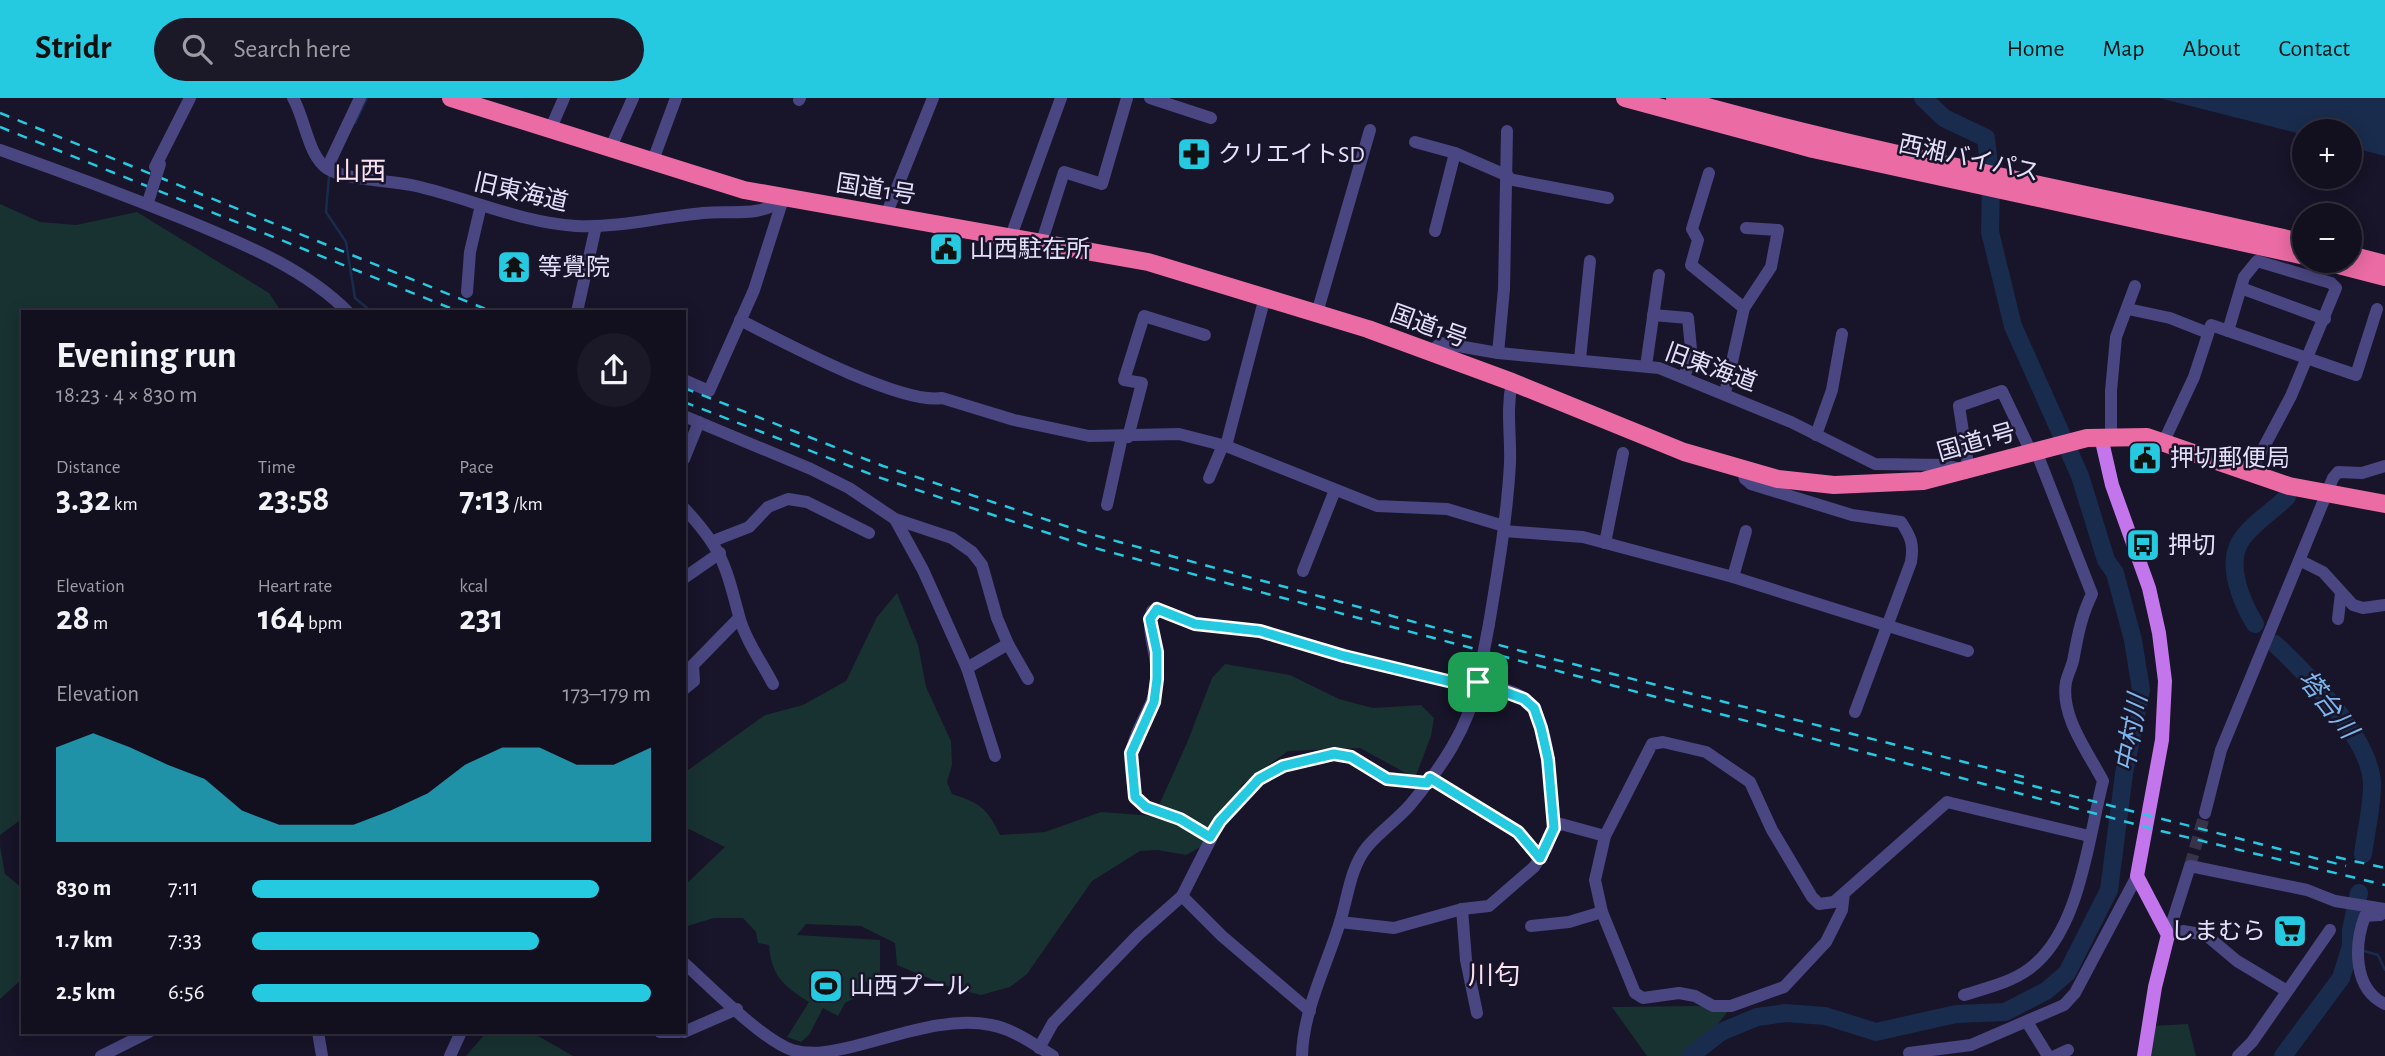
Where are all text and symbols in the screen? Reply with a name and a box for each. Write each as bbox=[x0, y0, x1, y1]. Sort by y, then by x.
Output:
search box bbox=[154, 18, 644, 81]
icon: search bbox=[178, 30, 216, 68]
text: Stridr bbox=[35, 32, 112, 65]
text: Search here bbox=[234, 36, 351, 62]
text: Home bbox=[2007, 37, 2065, 61]
text: Map bbox=[2103, 37, 2145, 61]
text: About bbox=[2183, 37, 2240, 61]
text: Contact bbox=[2278, 37, 2350, 61]
map controls bbox=[2292, 119, 2362, 273]
button: + bbox=[2292, 119, 2362, 189]
street label: 西湘バイパス bbox=[1896, 130, 2042, 186]
pharmacy icon: クリエイトSD bbox=[1175, 135, 1213, 173]
place label: クリエイトSD bbox=[1218, 142, 1365, 167]
district label: 山西 bbox=[334, 158, 386, 185]
street label: 旧東海道 bbox=[471, 169, 571, 215]
street label: 国道1号 bbox=[834, 170, 918, 208]
button: − bbox=[2292, 203, 2362, 273]
public building icon: 山西駐在所 bbox=[927, 230, 965, 268]
place label: 山西駐在所 bbox=[970, 236, 1090, 262]
temple icon: 等覺院 bbox=[495, 248, 533, 286]
place label: 等覺院 bbox=[538, 254, 610, 280]
street label: 国道1号 bbox=[1387, 300, 1471, 352]
button: share bbox=[577, 333, 651, 407]
text: Evening run bbox=[56, 337, 237, 375]
street label: 旧東海道 bbox=[1661, 338, 1761, 396]
text: 18:23 · 4 × 830 m bbox=[56, 384, 197, 407]
street label: 国道1号 bbox=[1934, 418, 2018, 466]
public building icon: 押切郵便局 bbox=[2126, 439, 2164, 477]
place label: 押切郵便局 bbox=[2170, 445, 2290, 471]
text: Distance bbox=[56, 458, 120, 477]
text: Time bbox=[258, 458, 296, 477]
text: Pace bbox=[459, 458, 494, 477]
text: 3.32 bbox=[56, 482, 111, 517]
text: 23:58 bbox=[258, 482, 330, 517]
text: 7:13 bbox=[459, 482, 510, 517]
text: km bbox=[111, 495, 138, 514]
text: /km bbox=[510, 495, 543, 514]
bus stop icon: 押切 bbox=[2124, 526, 2162, 564]
place label: 押切 bbox=[2168, 532, 2216, 558]
text: Elevation bbox=[56, 577, 125, 596]
text: Heart rate bbox=[258, 577, 332, 596]
text: kcal bbox=[459, 577, 488, 596]
text: 28 bbox=[56, 601, 90, 636]
text: 164 bbox=[258, 601, 305, 636]
text: 231 bbox=[459, 601, 504, 636]
text: m bbox=[90, 614, 108, 633]
text: bpm bbox=[305, 614, 342, 633]
pin bbox=[1448, 652, 1508, 712]
icon: arrive bbox=[1459, 663, 1497, 701]
water label: 塔台川 bbox=[2293, 665, 2364, 746]
text: Elevation bbox=[56, 683, 139, 706]
text: 173–179 m bbox=[563, 683, 651, 706]
water label: 中村川 bbox=[2111, 689, 2152, 774]
text: 830 m bbox=[56, 877, 111, 900]
text: 7:11 bbox=[168, 877, 199, 900]
supermarket icon: しまむら bbox=[2271, 912, 2309, 950]
place label: しまむら bbox=[2170, 919, 2266, 944]
text: 1.7 km bbox=[56, 929, 113, 952]
text: 7:33 bbox=[168, 929, 202, 952]
district label: 川匂 bbox=[1468, 962, 1520, 989]
sports icon: 山西プール bbox=[807, 967, 845, 1005]
place label: 山西プール bbox=[850, 974, 970, 999]
text: 2.5 km bbox=[56, 981, 115, 1004]
text: 6:56 bbox=[168, 981, 205, 1004]

